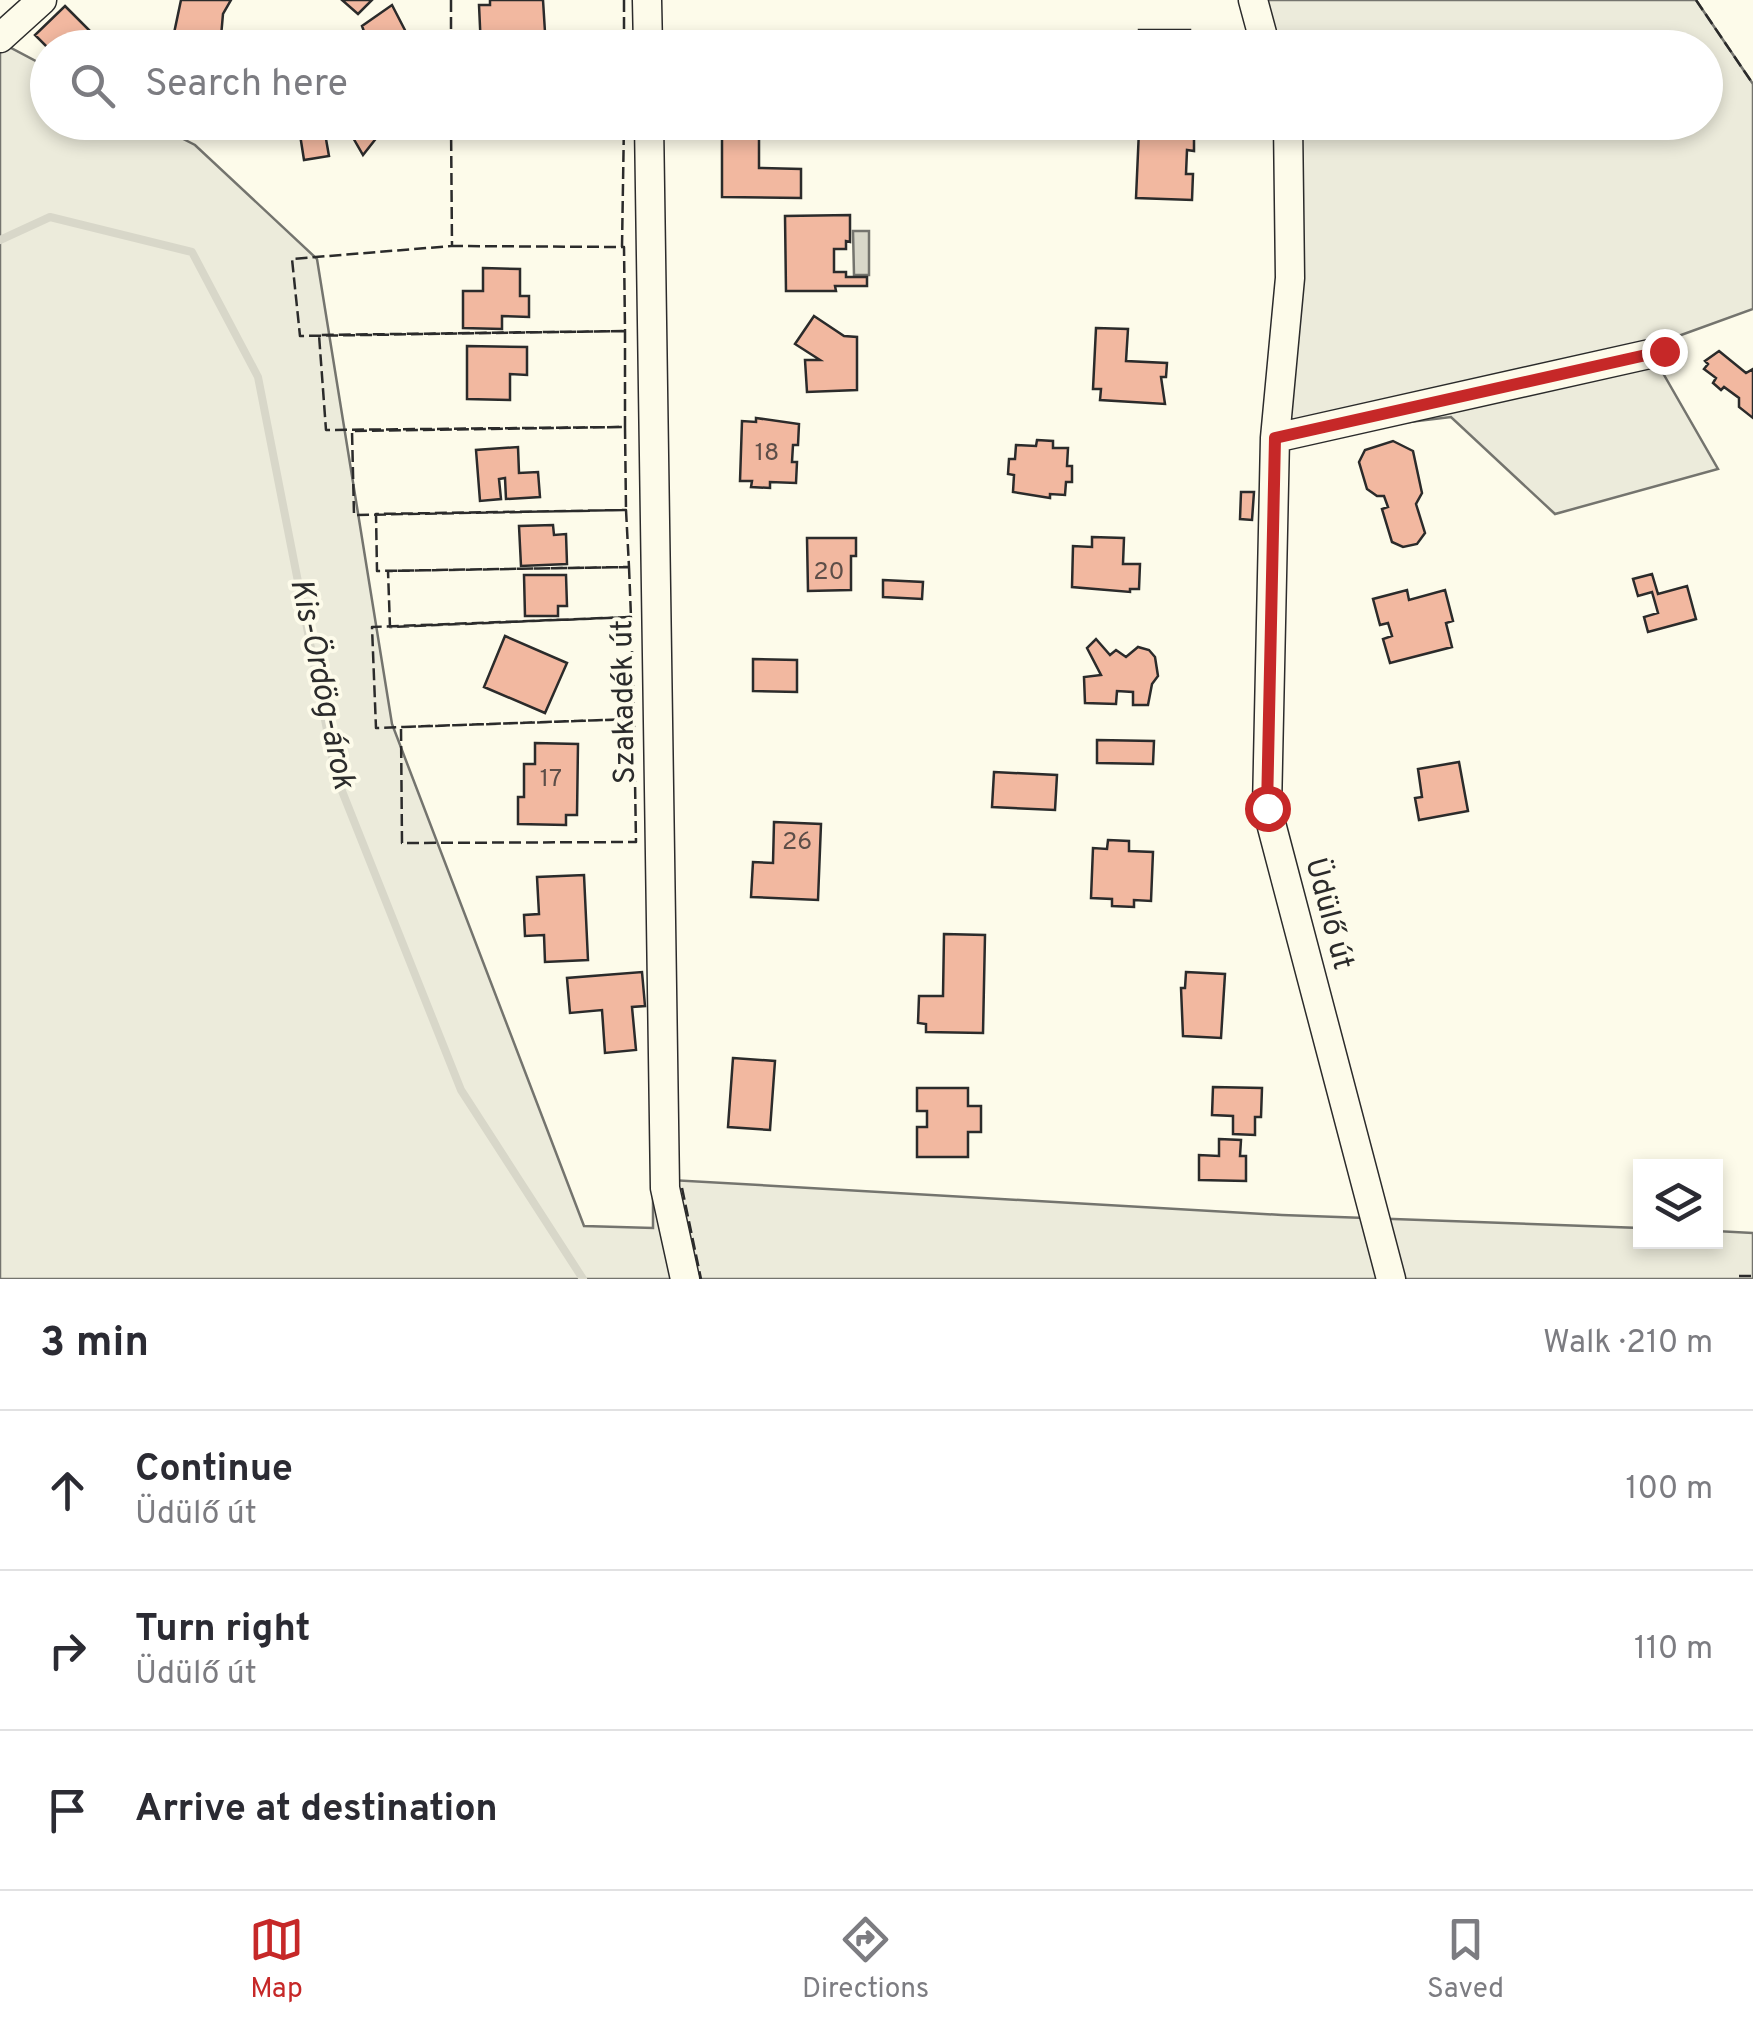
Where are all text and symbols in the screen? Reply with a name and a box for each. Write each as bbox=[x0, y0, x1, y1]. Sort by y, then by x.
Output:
search box bbox=[30, 30, 1723, 140]
icon: search bbox=[65, 58, 120, 113]
text: Search here bbox=[145, 61, 348, 110]
route end bbox=[1642, 329, 1688, 375]
house number: 18 bbox=[755, 438, 779, 470]
house number: 20 bbox=[813, 557, 845, 589]
water label: Kis-Ördög-árok bbox=[279, 575, 365, 794]
street label: Szakadék út bbox=[605, 619, 645, 785]
house number: 17 bbox=[540, 764, 562, 796]
route start bbox=[1245, 786, 1291, 832]
house number: 26 bbox=[782, 827, 812, 859]
street label: Üdülő út bbox=[1295, 853, 1363, 974]
map controls bbox=[1633, 1159, 1723, 1249]
button: layers bbox=[1633, 1159, 1723, 1249]
text: 3 min bbox=[40, 1318, 149, 1371]
text: Walk · 210 m bbox=[1543, 1324, 1713, 1364]
text: Continue bbox=[135, 1446, 293, 1495]
icon: ahead bbox=[40, 1463, 95, 1518]
text: 100 m bbox=[1626, 1470, 1713, 1510]
text: Üdülő út bbox=[135, 1495, 257, 1535]
text: Turn right bbox=[135, 1606, 310, 1655]
icon: right bbox=[40, 1623, 95, 1678]
text: 110 m bbox=[1634, 1630, 1713, 1670]
text: Üdülő út bbox=[135, 1655, 257, 1695]
icon: arrive bbox=[40, 1783, 95, 1838]
text: Arrive at destination bbox=[135, 1786, 498, 1835]
tab: Map bbox=[249, 1912, 304, 2008]
tab: Directions bbox=[802, 1912, 929, 2008]
tab: Saved bbox=[1427, 1912, 1504, 2008]

